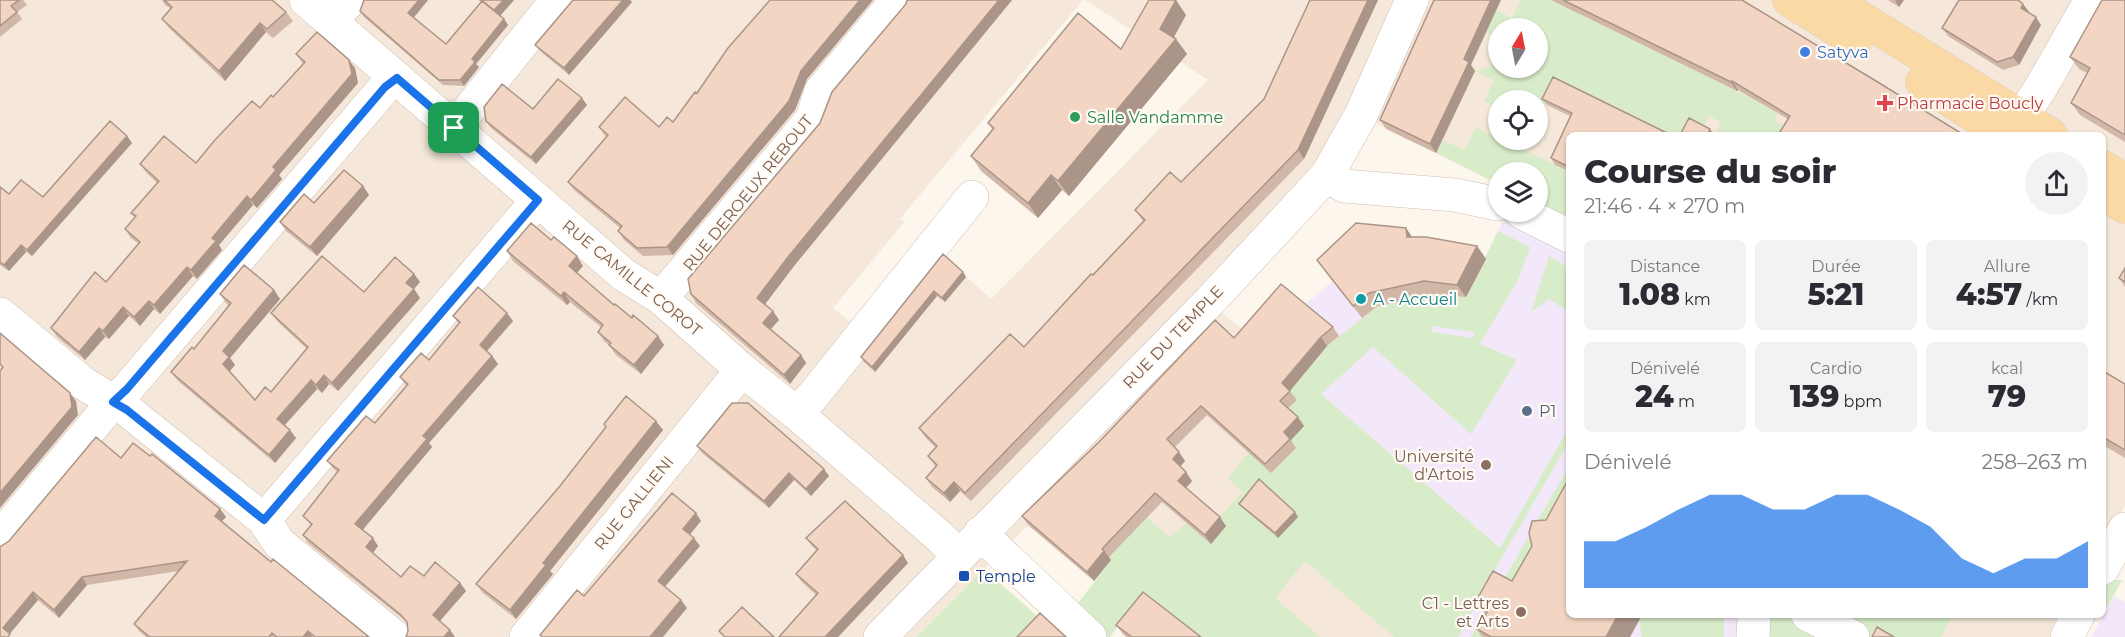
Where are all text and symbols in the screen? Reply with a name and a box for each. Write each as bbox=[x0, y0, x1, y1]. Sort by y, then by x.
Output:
north arrow bbox=[1488, 18, 1548, 78]
map controls bbox=[1488, 18, 1548, 222]
place label: Satyva bbox=[1817, 43, 1869, 62]
marker: Satyva bbox=[1798, 45, 1812, 59]
button: locate bbox=[1488, 90, 1548, 150]
place label: Pharmacie Boucly bbox=[1897, 94, 2043, 113]
marker: Pharmacie Boucly bbox=[1878, 96, 1892, 110]
pin bbox=[428, 102, 479, 153]
place label: Salle Vandamme bbox=[1087, 108, 1223, 127]
street label: RUE DEROEUX REBOUT bbox=[679, 110, 817, 275]
marker: Salle Vandamme bbox=[1068, 110, 1082, 124]
icon: arrive bbox=[437, 111, 470, 144]
text: Course du soir bbox=[1584, 151, 1836, 191]
button: share bbox=[2025, 152, 2088, 215]
button: layers bbox=[1488, 162, 1548, 222]
text: 21:46 · 4 × 270 m bbox=[1584, 194, 1745, 218]
street label: RUE CAMILLE COROT bbox=[559, 216, 706, 341]
text: Distance bbox=[1630, 257, 1700, 276]
text: Durée bbox=[1811, 257, 1861, 276]
text: Allure bbox=[1984, 257, 2030, 276]
text: 1.08 bbox=[1619, 276, 1680, 313]
text: 5:21 bbox=[1808, 276, 1864, 313]
text: 4:57 bbox=[1956, 276, 2022, 313]
street label: RUE DU TEMPLE bbox=[1119, 282, 1227, 392]
place label: A - Accueil bbox=[1373, 290, 1457, 309]
text: km bbox=[1680, 290, 1711, 309]
text: /km bbox=[2022, 290, 2058, 309]
marker: A - Accueil bbox=[1354, 292, 1368, 306]
text: Dénivelé bbox=[1630, 359, 1700, 378]
text: Cardio bbox=[1810, 359, 1862, 378]
text: kcal bbox=[1991, 359, 2023, 378]
text: 24 bbox=[1635, 378, 1674, 415]
text: 139 bbox=[1790, 378, 1839, 415]
text: 79 bbox=[1988, 378, 2026, 415]
text: m bbox=[1674, 392, 1695, 411]
text: bpm bbox=[1839, 392, 1882, 411]
place label: P1 bbox=[1539, 402, 1556, 421]
marker: P1 bbox=[1520, 404, 1534, 418]
place label: Université d'Artois bbox=[1394, 447, 1474, 484]
text: Dénivelé bbox=[1584, 450, 1672, 474]
text: 258–263 m bbox=[1982, 450, 2088, 474]
street label: RUE GALLIENI bbox=[590, 452, 678, 554]
marker: Université d'Artois bbox=[1479, 458, 1493, 472]
place label: Temple bbox=[976, 567, 1036, 586]
marker: Temple bbox=[957, 569, 971, 583]
place label: C1 - Lettres et Arts bbox=[1422, 594, 1509, 631]
marker: C1 - Lettres et Arts bbox=[1514, 605, 1528, 619]

